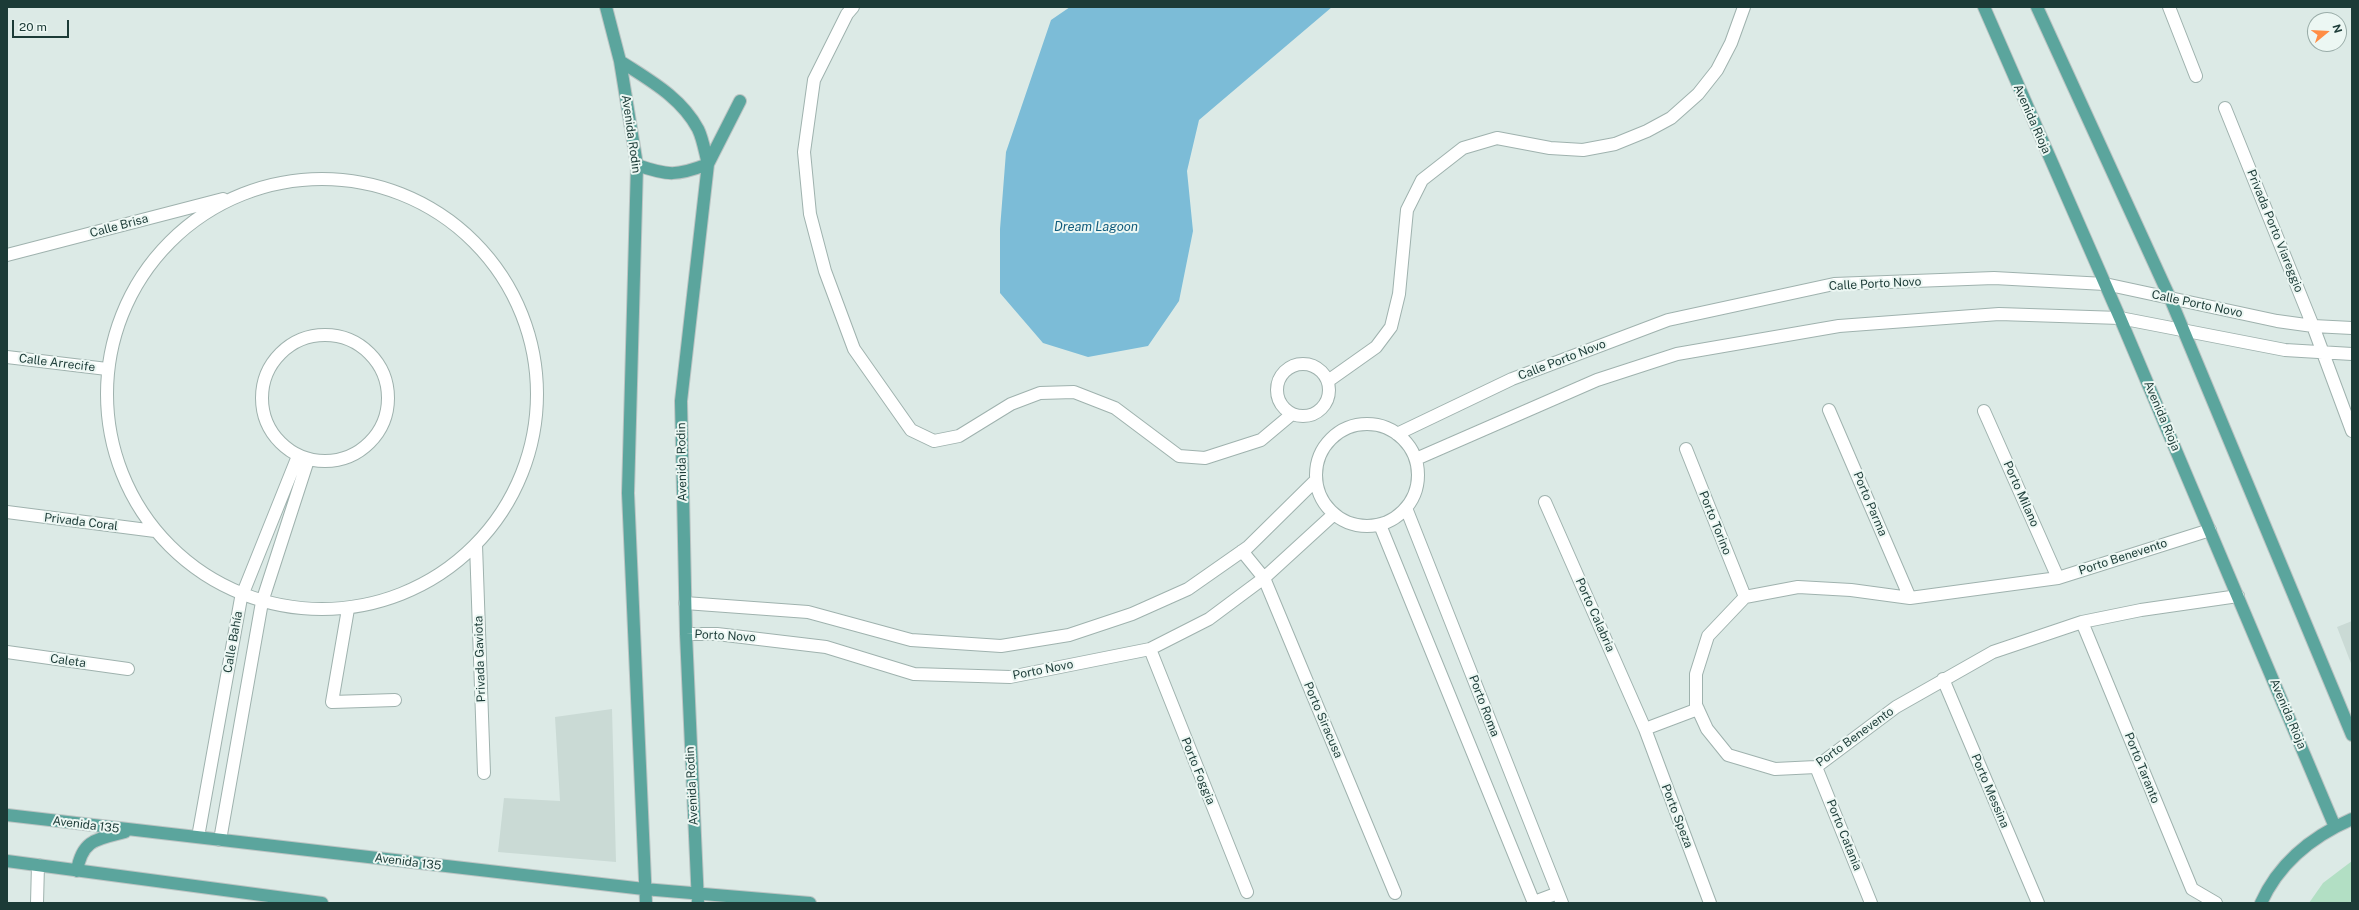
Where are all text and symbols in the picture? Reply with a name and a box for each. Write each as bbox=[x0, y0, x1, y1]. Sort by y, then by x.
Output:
scale bar bbox=[14, 12, 71, 38]
north arrow bbox=[2307, 12, 2347, 52]
text: 20 m bbox=[19, 20, 47, 34]
text: N bbox=[2330, 23, 2344, 35]
street label: Avenida Rioja bbox=[2010, 82, 2054, 156]
street label: Avenida Rodin bbox=[618, 94, 644, 174]
street label: Privada Porto Viareggio bbox=[2244, 167, 2306, 295]
street label: Calle Brisa bbox=[88, 211, 150, 241]
water label: Dream Lagoon bbox=[1054, 219, 1138, 235]
street label: Calle Porto Novo bbox=[1828, 274, 1922, 294]
street label: Calle Porto Novo bbox=[2150, 287, 2244, 321]
street label: Calle Porto Novo bbox=[1516, 337, 1608, 383]
street label: Calle Arrecife bbox=[18, 351, 96, 375]
street label: Avenida Rioja bbox=[2141, 379, 2183, 453]
street label: Avenida Rodin bbox=[674, 422, 690, 502]
street label: Porto Milano bbox=[2000, 459, 2042, 529]
street label: Porto Parma bbox=[1850, 469, 1890, 539]
street label: Porto Torino bbox=[1696, 489, 1734, 557]
street label: Privada Coral bbox=[43, 510, 119, 534]
street label: Porto Benevento bbox=[2077, 536, 2169, 578]
street label: Porto Calabria bbox=[1572, 576, 1618, 654]
street label: Calle Bahía bbox=[220, 610, 246, 674]
street label: Privada Gaviota bbox=[471, 615, 489, 703]
street label: Porto Novo bbox=[694, 627, 756, 645]
street label: Caleta bbox=[49, 651, 87, 671]
street label: Porto Novo bbox=[1011, 657, 1075, 683]
street label: Porto Roma bbox=[1466, 673, 1502, 739]
street label: Avenida Rioja bbox=[2267, 677, 2309, 751]
street label: Porto Siracusa bbox=[1300, 680, 1346, 760]
street label: Porto Benevento bbox=[1813, 704, 1897, 770]
street label: Porto Taranto bbox=[2121, 730, 2163, 806]
street label: Porto Foggia bbox=[1178, 735, 1218, 807]
street label: Avenida Rodin bbox=[683, 746, 701, 826]
street label: Porto Messina bbox=[1968, 752, 2012, 830]
street label: Porto Speza bbox=[1658, 782, 1696, 850]
street label: Porto Catania bbox=[1823, 797, 1865, 873]
street label: Avenida 135 bbox=[52, 814, 120, 836]
street label: Avenida 135 bbox=[374, 851, 442, 873]

